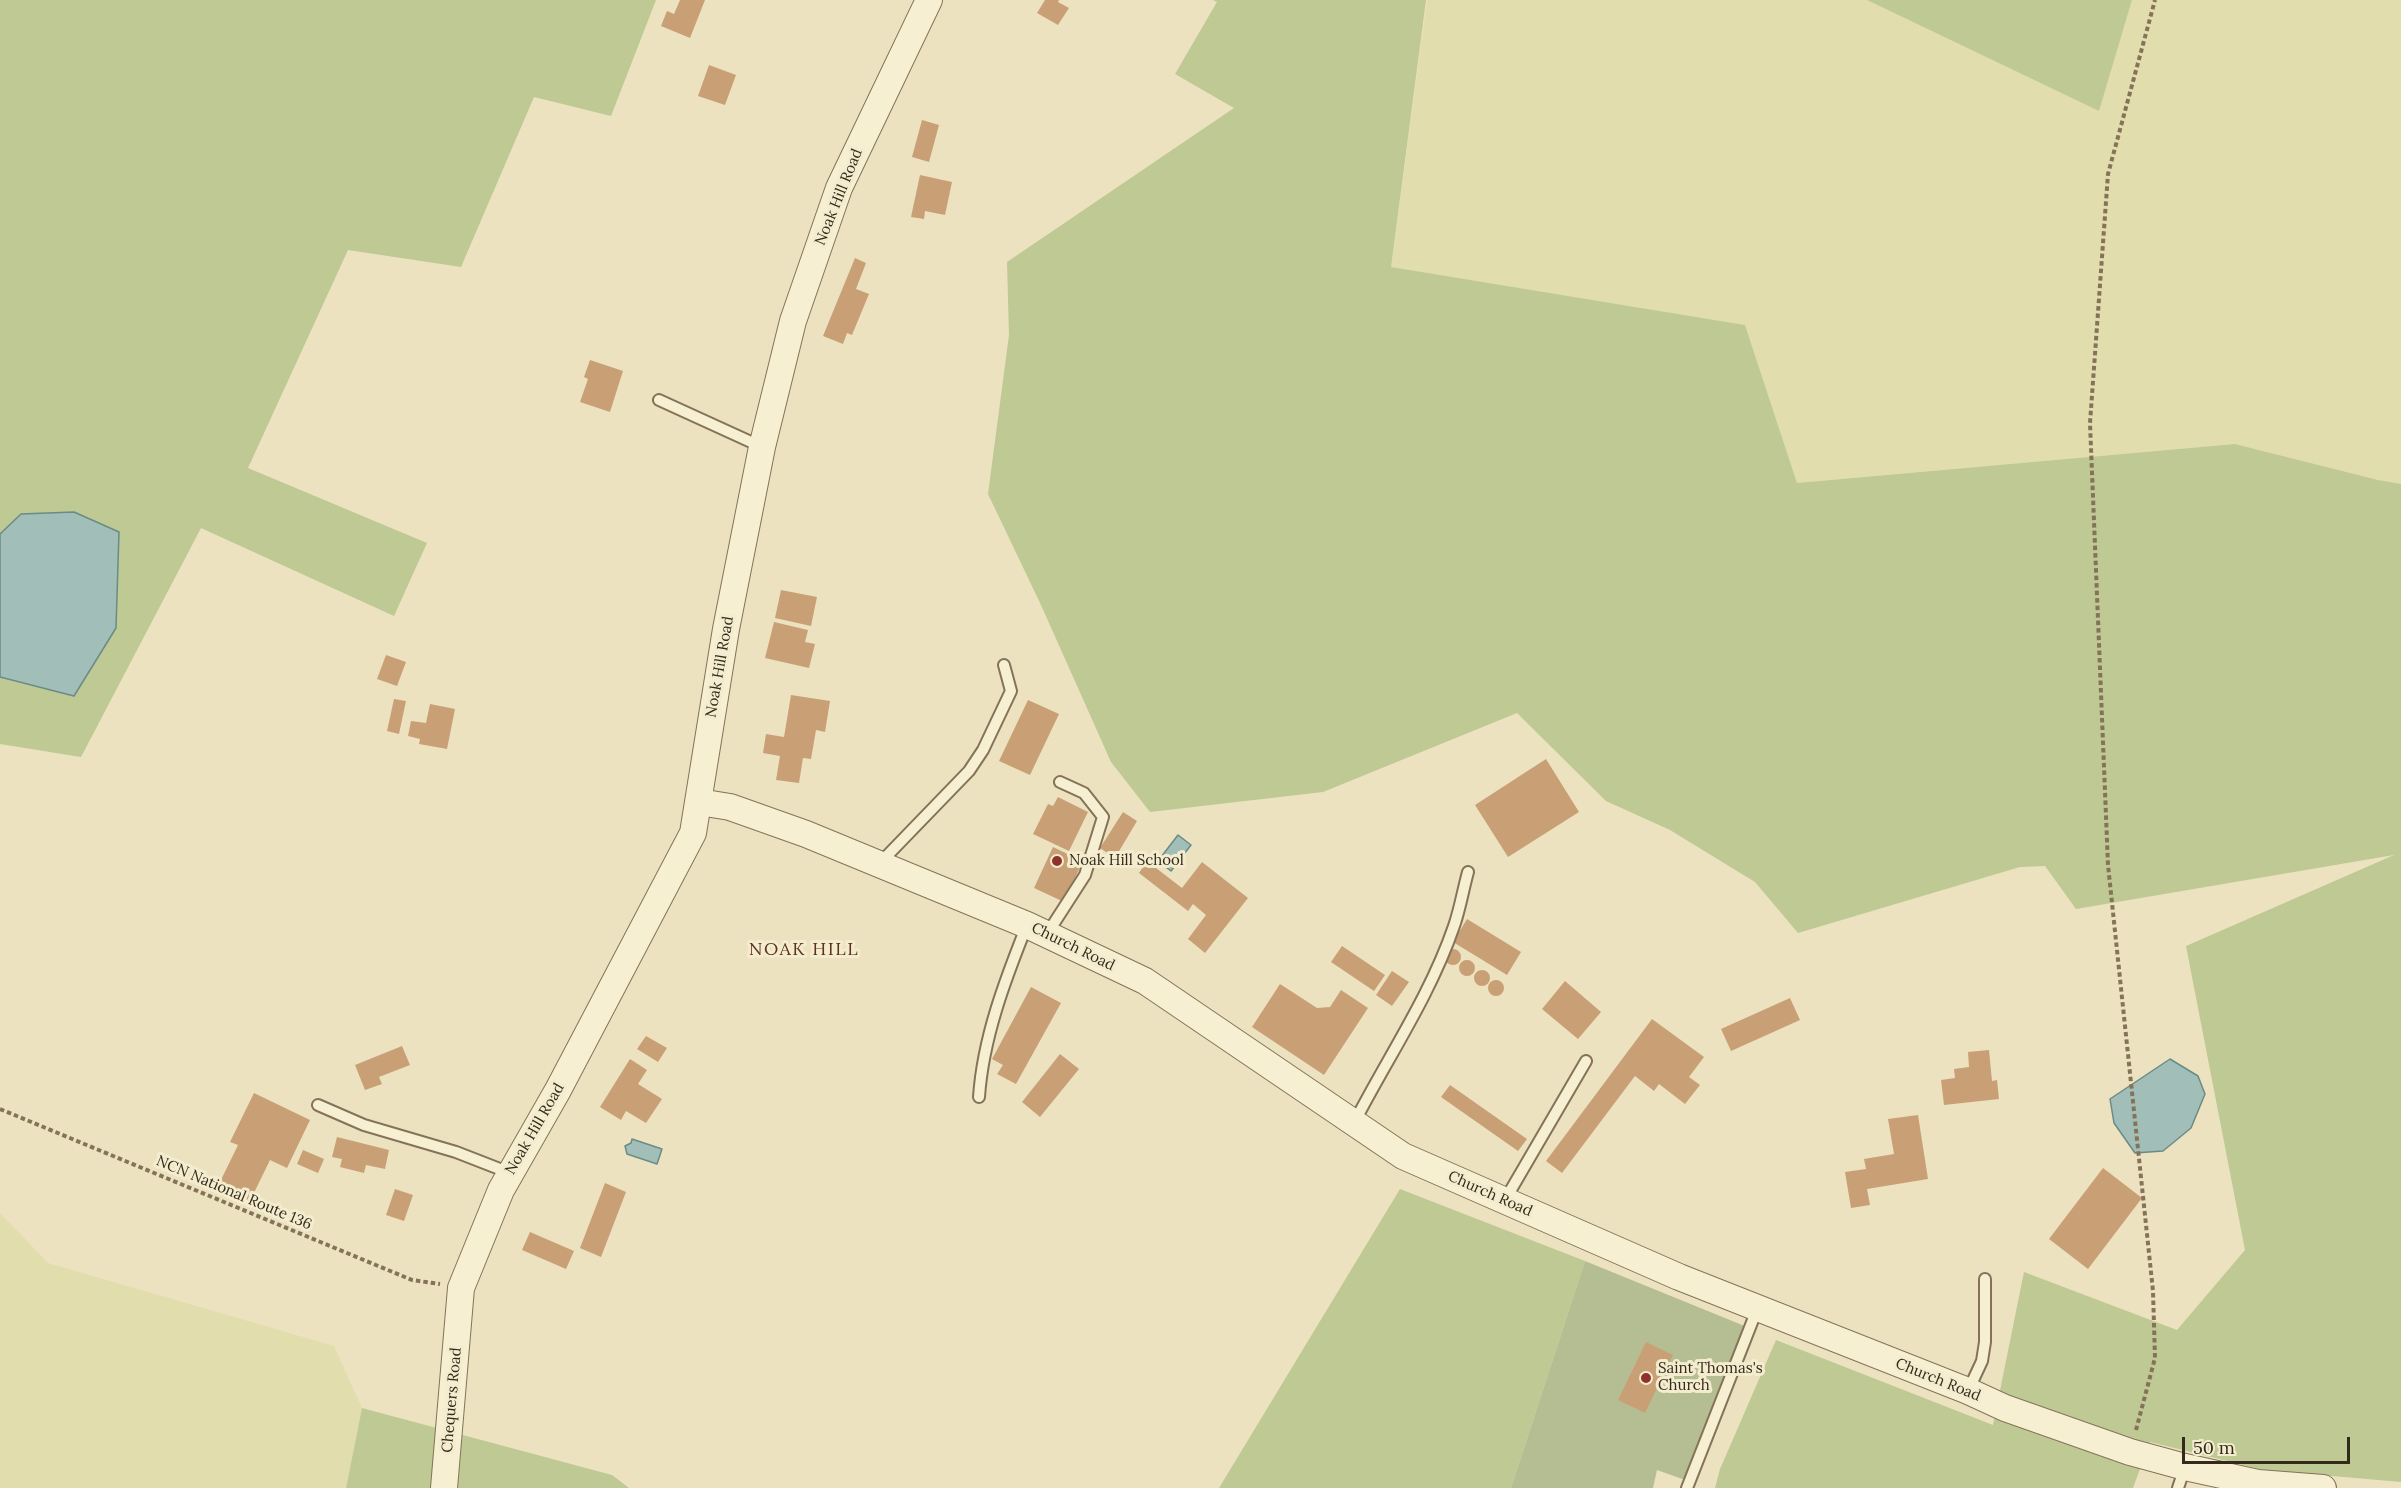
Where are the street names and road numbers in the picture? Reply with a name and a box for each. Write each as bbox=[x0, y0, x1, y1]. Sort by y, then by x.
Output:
street label: Noak Hill Road bbox=[811, 146, 867, 248]
street label: Noak Hill Road bbox=[702, 615, 738, 719]
street label: Church Road bbox=[1028, 919, 1118, 975]
street label: Noak Hill Road bbox=[502, 1080, 568, 1178]
street label: NCN National Route 136 bbox=[153, 1152, 315, 1234]
street label: Church Road bbox=[1445, 1167, 1535, 1221]
street label: Chequers Road bbox=[438, 1347, 466, 1453]
street label: Church Road bbox=[1893, 1355, 1983, 1405]

